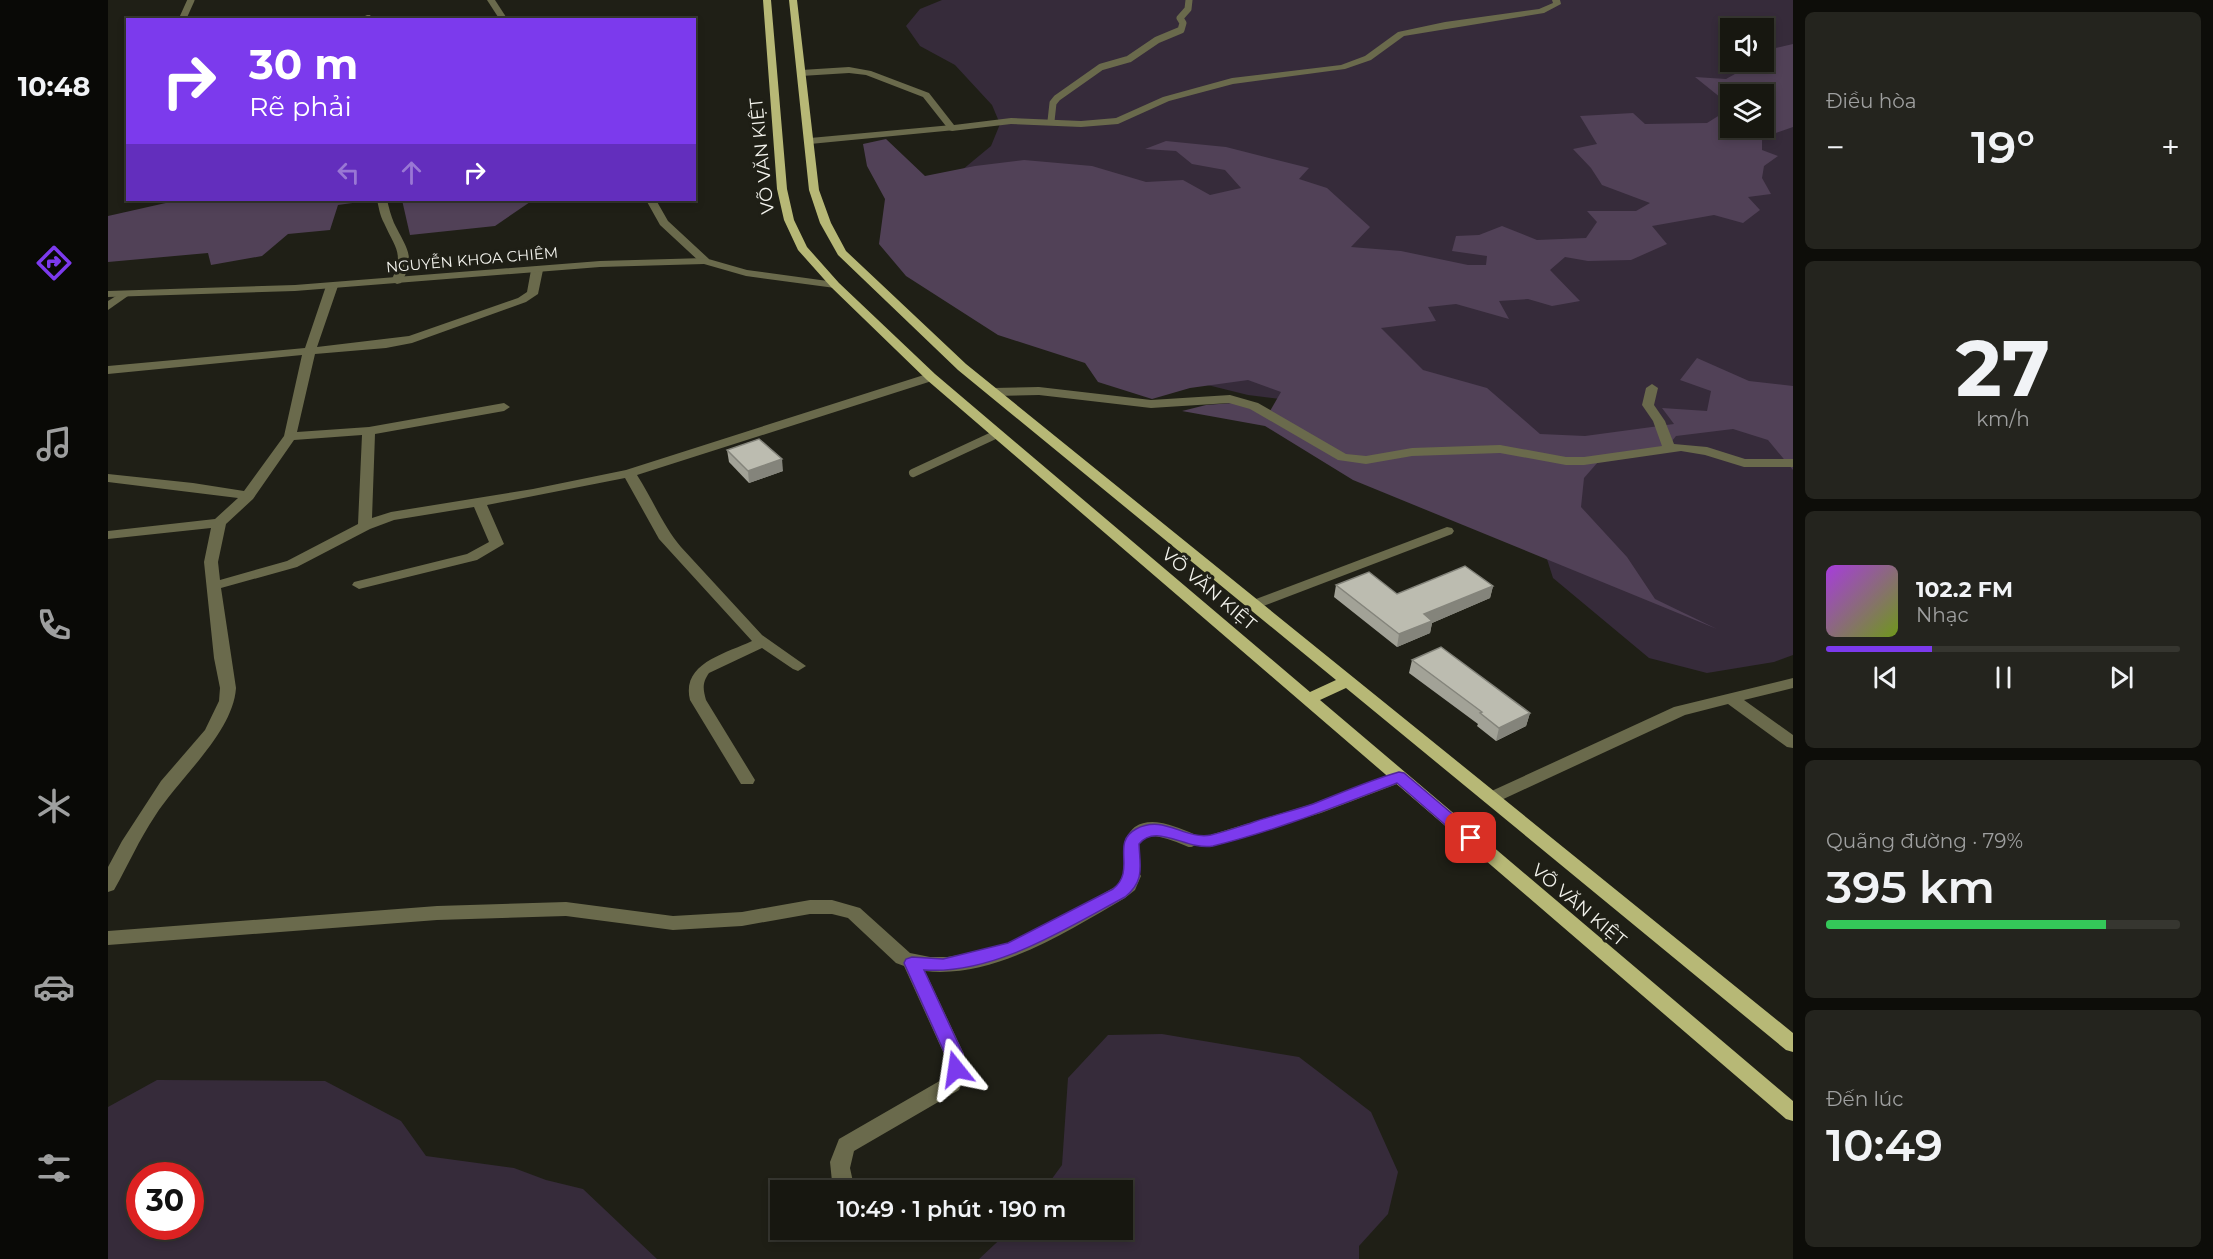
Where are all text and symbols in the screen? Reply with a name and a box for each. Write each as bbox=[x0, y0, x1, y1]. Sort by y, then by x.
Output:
map controls bbox=[1720, 18, 1774, 138]
button: sound bbox=[1720, 18, 1774, 72]
text: 30 m bbox=[249, 38, 358, 90]
icon: right bbox=[150, 42, 228, 120]
text: 10:48 bbox=[18, 70, 90, 103]
button: layers bbox=[1720, 84, 1774, 138]
text: Điều hòa bbox=[1826, 89, 1917, 113]
text: Rẽ phải bbox=[249, 90, 352, 123]
street label: VÕ VĂN KIỆT bbox=[745, 96, 779, 215]
text: 19° bbox=[1971, 119, 2035, 174]
text: − bbox=[1826, 127, 1845, 167]
text: + bbox=[2161, 127, 2180, 167]
icon: left bbox=[332, 156, 365, 189]
icon: ahead bbox=[395, 156, 428, 189]
icon: right bbox=[458, 156, 491, 189]
icon: directions bbox=[33, 242, 75, 284]
street label: NGUYỄN KHOA CHIÊM bbox=[385, 243, 559, 276]
text: 27 bbox=[1956, 320, 2050, 416]
text: km/h bbox=[1976, 407, 2030, 431]
icon: music bbox=[33, 423, 75, 465]
street label: VÕ VĂN KIỆT bbox=[1157, 543, 1261, 635]
text: 102.2 FM bbox=[1916, 576, 2013, 603]
text: Nhạc bbox=[1916, 603, 1969, 627]
icon: phone bbox=[33, 604, 75, 646]
icon: previous bbox=[1869, 661, 1902, 694]
icon: pause bbox=[1987, 661, 2020, 694]
icon: next bbox=[2105, 661, 2138, 694]
icon: climate bbox=[33, 785, 75, 827]
pin bbox=[1445, 812, 1496, 863]
icon: arrive bbox=[1454, 821, 1487, 854]
text: Quãng đường · 79% bbox=[1826, 829, 2023, 853]
street label: VÕ VĂN KIỆT bbox=[1527, 859, 1631, 951]
text: 395 km bbox=[1826, 859, 1995, 914]
icon: car bbox=[33, 966, 75, 1008]
position arrow bbox=[924, 1037, 988, 1101]
text: Đến lúc bbox=[1826, 1087, 1904, 1111]
text: 10:49 bbox=[1826, 1117, 1943, 1172]
icon: filters bbox=[33, 1147, 75, 1189]
speed limit sign: 30 bbox=[126, 1162, 204, 1240]
text: 10:49 · 1 phút · 190 m bbox=[837, 1196, 1066, 1223]

